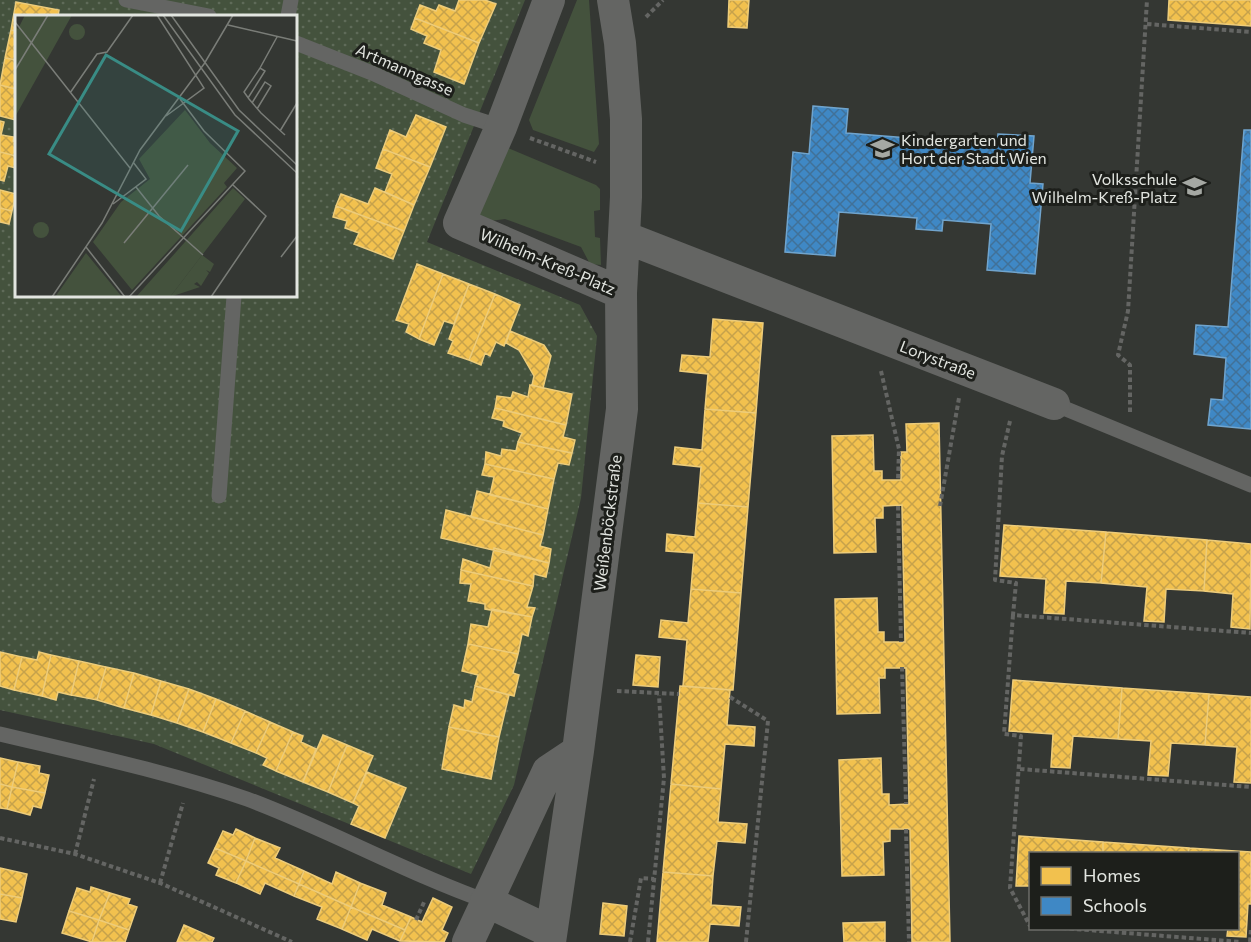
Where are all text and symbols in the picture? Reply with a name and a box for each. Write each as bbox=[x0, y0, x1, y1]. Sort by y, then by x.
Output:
inset map bbox=[15, 15, 297, 297]
street label: Artmanngasse bbox=[353, 39, 457, 99]
place label: Kindergarten und Hort der Stadt Wien bbox=[901, 130, 1047, 167]
school or university icon: Kindergarten und Hort der Stadt Wien bbox=[870, 135, 896, 161]
place label: Volksschule Wilhelm-Kreß-Platz bbox=[1031, 169, 1177, 206]
school or university icon: Volksschule Wilhelm-Kreß-Platz bbox=[1182, 174, 1208, 200]
street label: Wilhelm-Kreß-Platz bbox=[477, 224, 619, 298]
street label: Lorystraße bbox=[897, 336, 979, 382]
street label: Weißenböckstraße bbox=[589, 454, 625, 592]
legend bbox=[1029, 852, 1239, 930]
text: Homes bbox=[1083, 864, 1141, 886]
text: Schools bbox=[1083, 894, 1147, 916]

